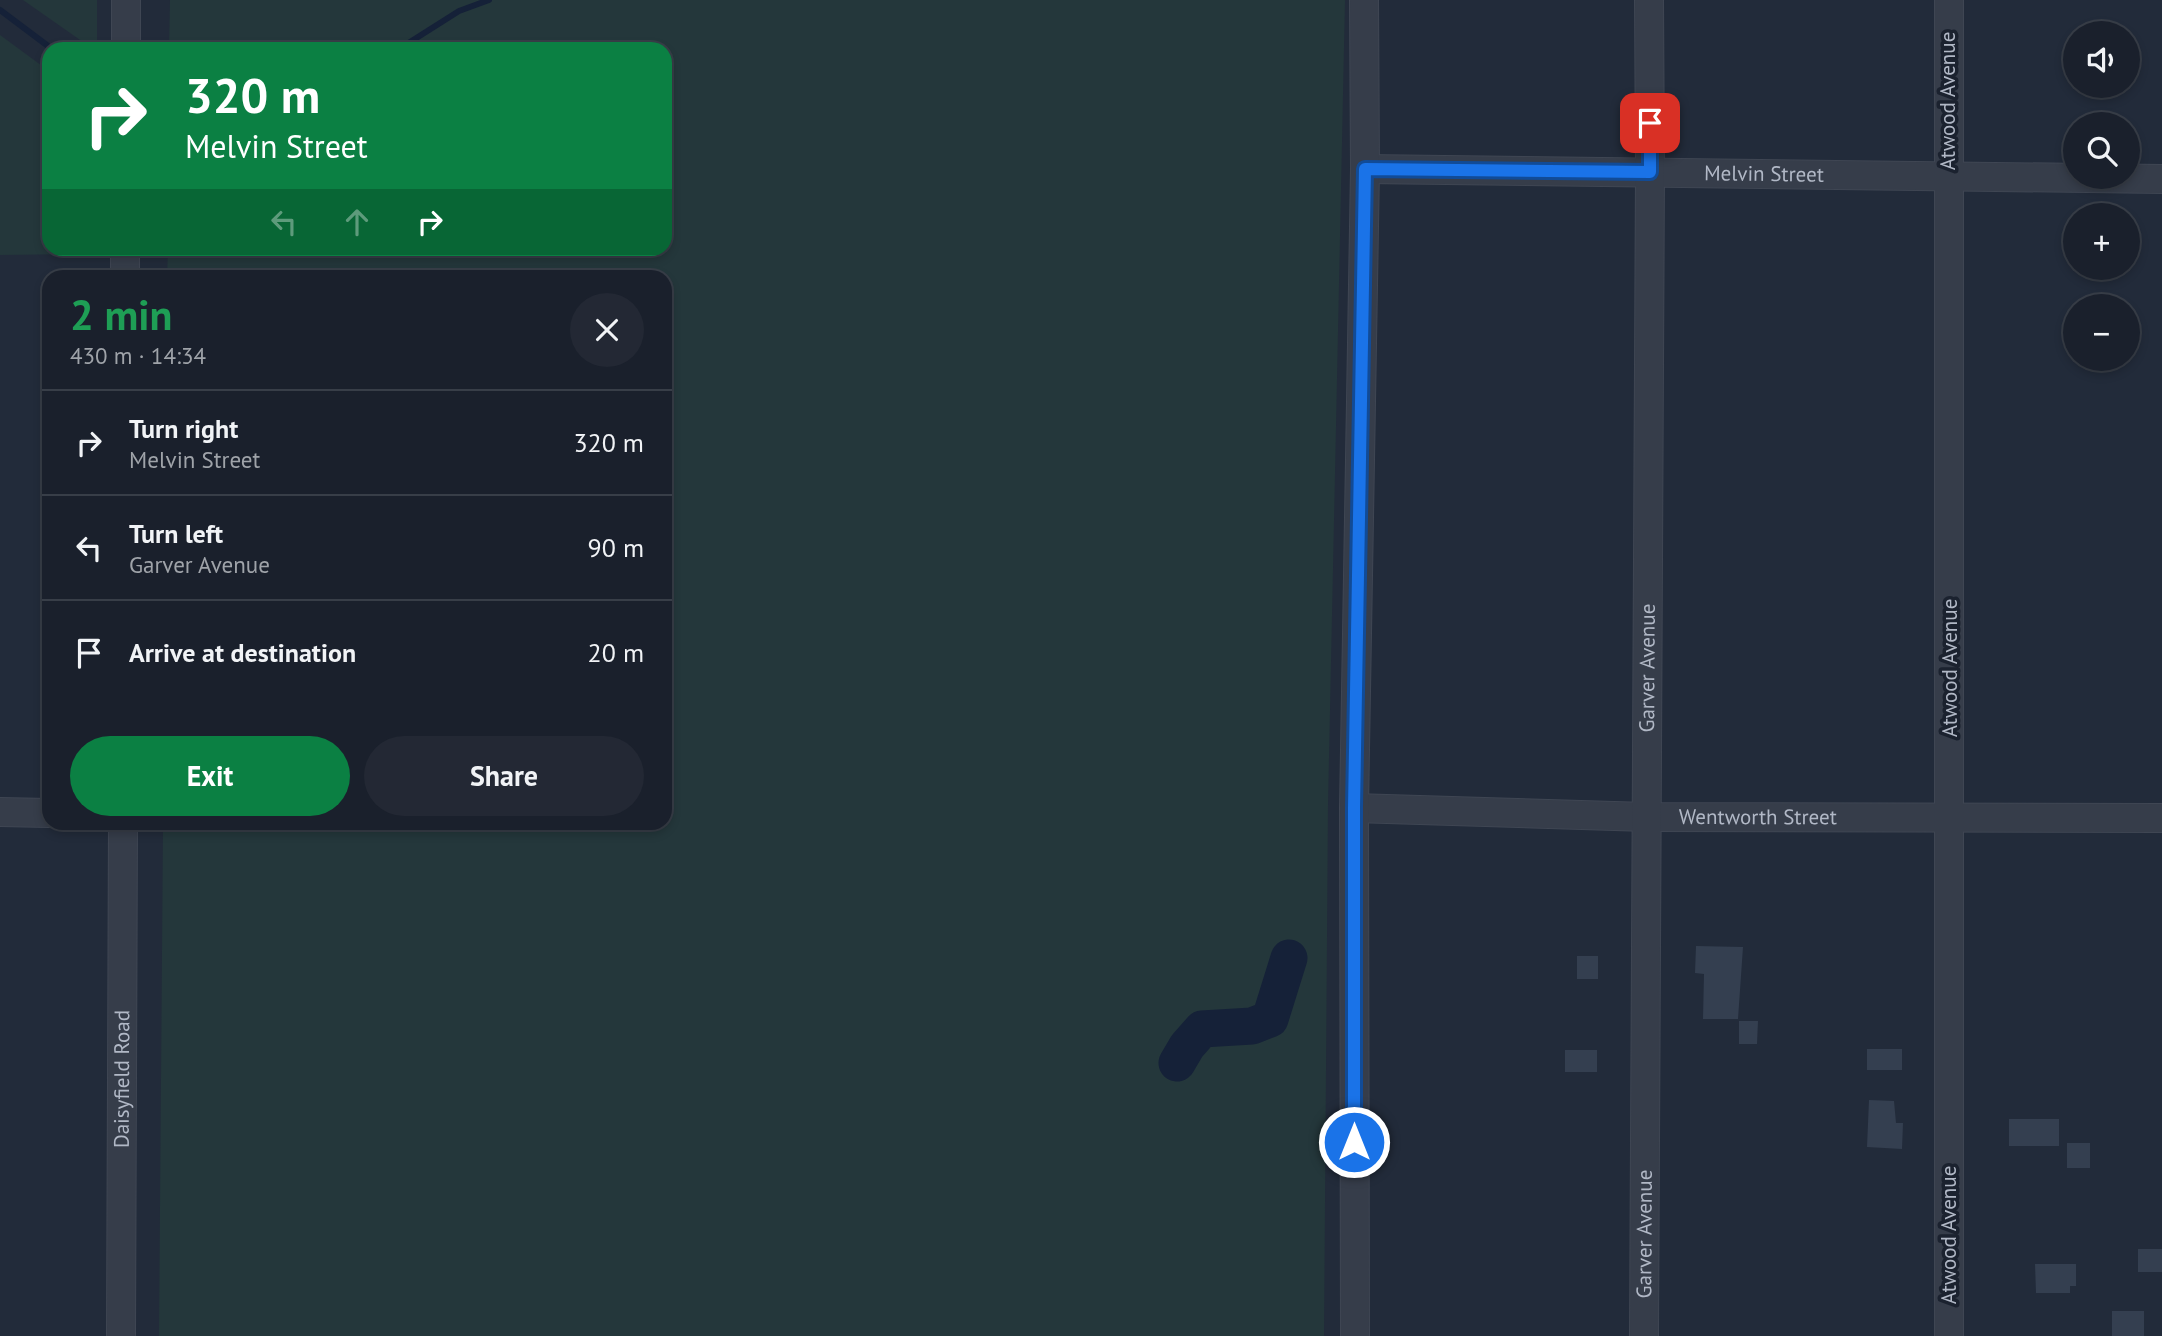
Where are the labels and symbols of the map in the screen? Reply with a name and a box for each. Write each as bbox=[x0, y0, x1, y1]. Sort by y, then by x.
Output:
street label: Atwood Avenue bbox=[1934, 32, 1961, 170]
pin bbox=[1620, 93, 1680, 153]
street label: Melvin Street bbox=[1704, 159, 1824, 188]
street label: Atwood Avenue bbox=[1936, 599, 1963, 737]
street label: Garver Avenue bbox=[1633, 604, 1661, 732]
street label: Wentworth Street bbox=[1679, 803, 1837, 830]
street label: Daisyfield Road bbox=[108, 1010, 135, 1148]
position arrow bbox=[1317, 1105, 1391, 1179]
street label: Atwood Avenue bbox=[1935, 1166, 1962, 1304]
street label: Garver Avenue bbox=[1630, 1170, 1658, 1298]

